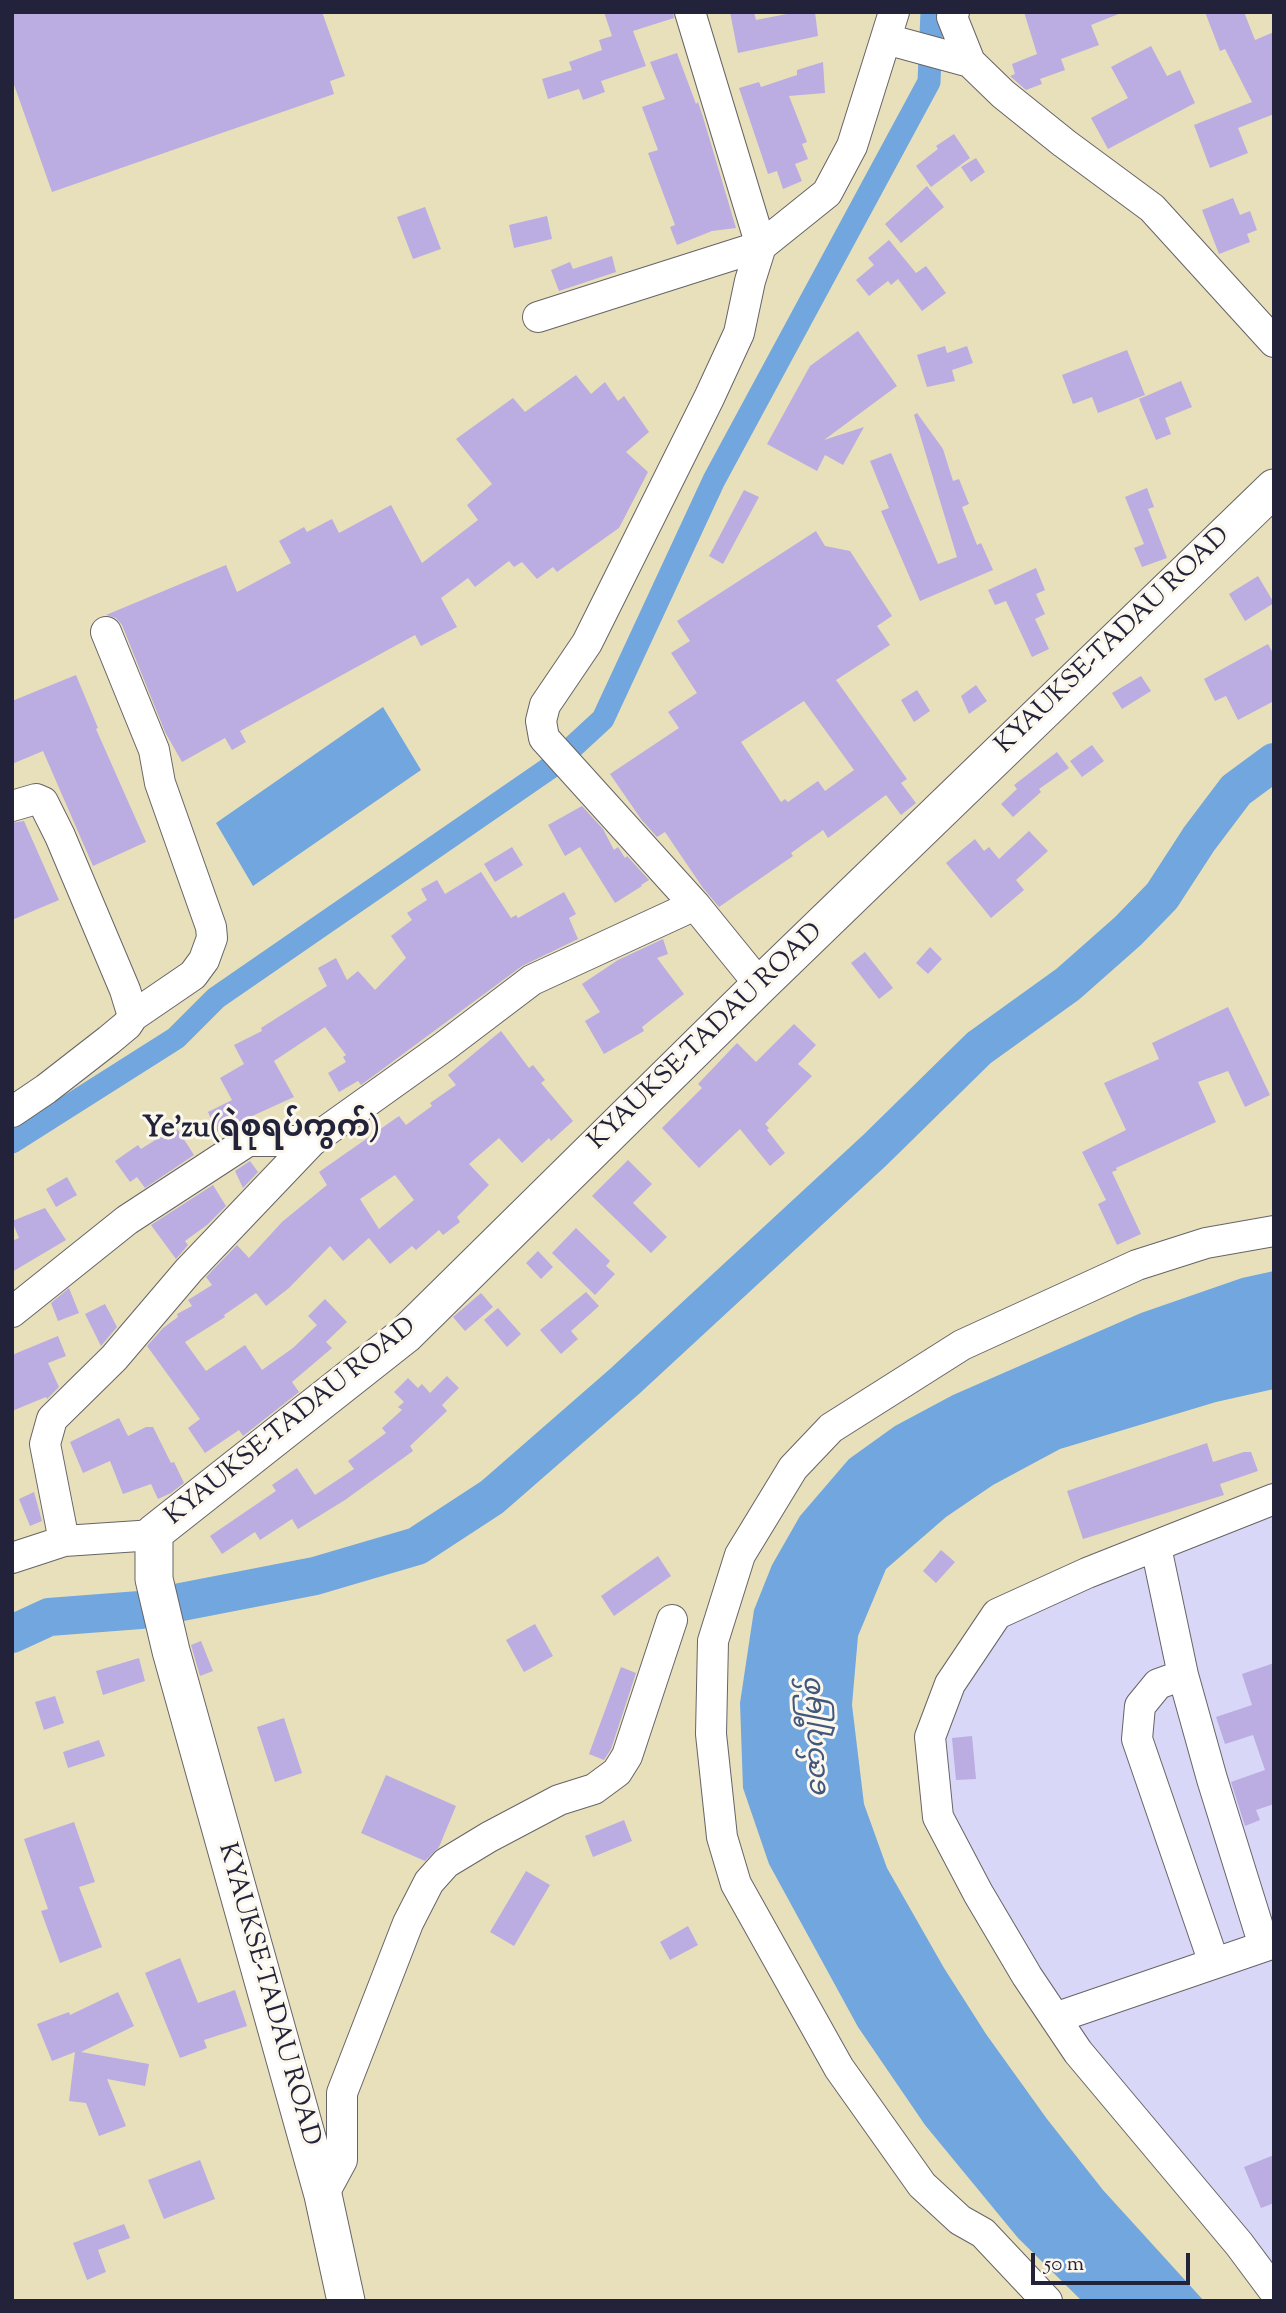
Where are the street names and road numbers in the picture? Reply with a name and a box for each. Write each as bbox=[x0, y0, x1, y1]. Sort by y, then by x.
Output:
street label: KYAUKSE-TADAU ROAD bbox=[990, 522, 1238, 762]
street label: KYAUKSE-TADAU ROAD bbox=[583, 918, 831, 1158]
street label: KYAUKSE-TADAU ROAD bbox=[160, 1312, 424, 1534]
street label: KYAUKSE-TADAU ROAD bbox=[209, 1840, 325, 2150]

